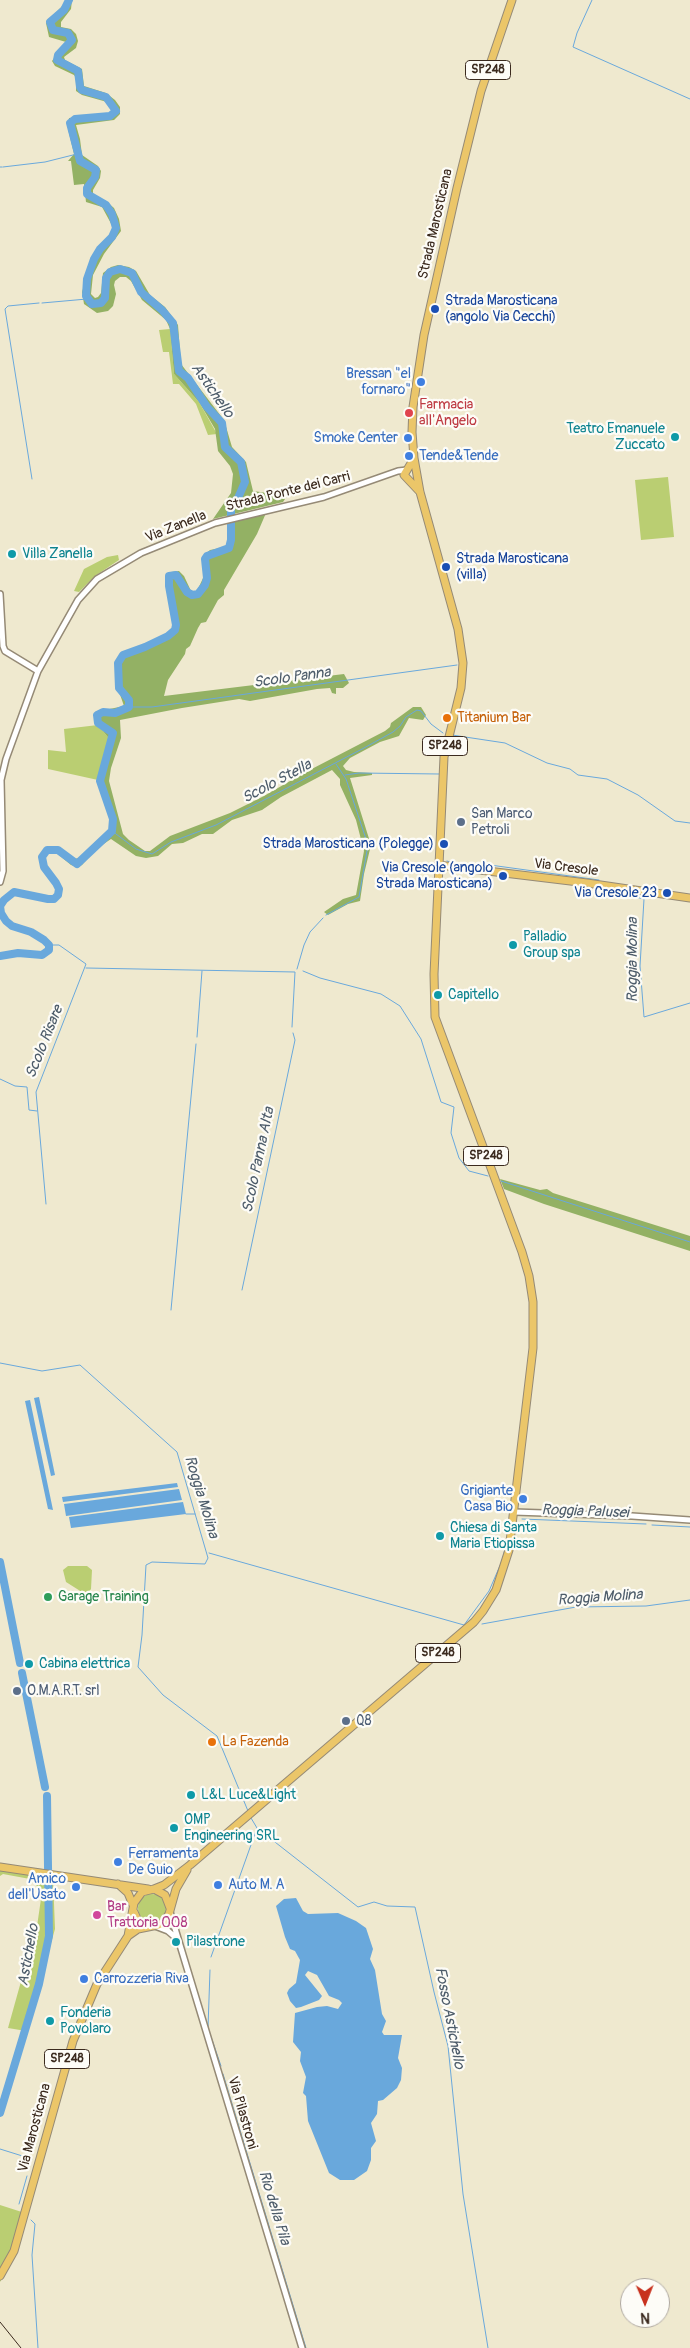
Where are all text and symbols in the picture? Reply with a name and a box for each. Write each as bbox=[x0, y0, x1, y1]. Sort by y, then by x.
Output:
road number: SP248 bbox=[466, 60, 510, 80]
street label: Strada Marosticana bbox=[415, 167, 457, 281]
place label: Strada Marosticana (angolo Via Cecchi) bbox=[445, 293, 558, 326]
marker: Strada Marosticana (angolo Via Cecchi) bbox=[429, 303, 441, 315]
water label: Astichello bbox=[187, 360, 237, 422]
place label: Bressan "el fornaro" bbox=[346, 366, 411, 398]
marker: Bressan "el fornaro" bbox=[415, 376, 427, 388]
place label: Farmacia all'Angelo bbox=[419, 397, 477, 430]
marker: Farmacia all'Angelo bbox=[403, 407, 415, 419]
place label: Teatro Emanuele Zuccato bbox=[566, 421, 665, 454]
place label: Smoke Center bbox=[314, 430, 398, 446]
marker: Teatro Emanuele Zuccato bbox=[669, 431, 681, 443]
marker: Smoke Center bbox=[402, 432, 414, 444]
place label: Tende&Tende bbox=[419, 448, 499, 464]
marker: Tende&Tende bbox=[403, 450, 415, 462]
street label: Strada Ponte dei Carri bbox=[224, 468, 352, 516]
street label: Via Zanella bbox=[143, 507, 209, 547]
place label: Villa Zanella bbox=[22, 546, 93, 562]
marker: Villa Zanella bbox=[6, 548, 18, 560]
place label: Strada Marosticana (villa) bbox=[456, 551, 569, 584]
marker: Strada Marosticana (villa) bbox=[440, 561, 452, 573]
water label: Scolo Panna bbox=[252, 664, 332, 692]
place label: Titanium Bar bbox=[457, 710, 531, 726]
marker: Titanium Bar bbox=[441, 712, 453, 724]
road number: SP248 bbox=[422, 736, 468, 756]
water label: Scolo Stella bbox=[239, 756, 315, 808]
place label: San Marco Petroli bbox=[471, 806, 532, 839]
marker: San Marco Petroli bbox=[455, 816, 467, 828]
place label: Strada Marosticana (Polegge) bbox=[263, 836, 434, 852]
marker: Strada Marosticana (Polegge) bbox=[438, 838, 450, 850]
street label: Via Cresole bbox=[533, 856, 599, 880]
place label: Via Cresole (angolo Strada Marosticana) bbox=[376, 860, 493, 892]
marker: Via Cresole (angolo Strada Marosticana) bbox=[497, 870, 509, 882]
place label: Via Cresole 23 bbox=[574, 885, 657, 901]
marker: Via Cresole 23 bbox=[661, 887, 673, 899]
water label: Roggia Molina bbox=[624, 917, 642, 1003]
place label: Palladio Group spa bbox=[523, 929, 581, 962]
marker: Palladio Group spa bbox=[507, 939, 519, 951]
place label: Capitello bbox=[448, 987, 499, 1003]
marker: Capitello bbox=[432, 989, 444, 1001]
water label: Scolo Risare bbox=[22, 1003, 68, 1081]
water label: Scolo Panna Alta bbox=[239, 1106, 279, 1214]
road number: SP248 bbox=[464, 1146, 508, 1166]
water label: Roggia Molina bbox=[180, 1454, 222, 1540]
place label: Grigiante Casa Bio bbox=[460, 1483, 513, 1515]
marker: Grigiante Casa Bio bbox=[517, 1493, 529, 1505]
water label: Roggia Palusei bbox=[541, 1501, 629, 1523]
place label: Chiesa di Santa Maria Etiopissa bbox=[450, 1520, 537, 1552]
marker: Chiesa di Santa Maria Etiopissa bbox=[434, 1530, 446, 1542]
water label: Roggia Molina bbox=[557, 1586, 643, 1610]
place label: Garage Training bbox=[58, 1589, 149, 1605]
marker: Garage Training bbox=[42, 1591, 54, 1603]
road number: SP248 bbox=[416, 1644, 460, 1662]
place label: Cabina elettrica bbox=[39, 1656, 130, 1672]
marker: Cabina elettrica bbox=[23, 1658, 35, 1670]
place label: O.M.A.R.T. srl bbox=[27, 1683, 100, 1699]
marker: O.M.A.R.T. srl bbox=[11, 1685, 23, 1697]
place label: Q8 bbox=[356, 1713, 372, 1729]
marker: Q8 bbox=[340, 1715, 352, 1727]
place label: La Fazenda bbox=[222, 1734, 289, 1750]
marker: La Fazenda bbox=[206, 1736, 218, 1748]
place label: L&L Luce&Light bbox=[201, 1787, 296, 1803]
marker: L&L Luce&Light bbox=[185, 1789, 197, 1801]
place label: OMP Engineering SRL bbox=[184, 1812, 280, 1844]
marker: OMP Engineering SRL bbox=[168, 1822, 180, 1834]
place label: Ferramenta De Guio bbox=[128, 1846, 198, 1878]
marker: Ferramenta De Guio bbox=[112, 1856, 124, 1868]
place label: Amico dell'Usato bbox=[8, 1871, 66, 1904]
place label: Auto M. A bbox=[228, 1877, 285, 1893]
marker: Auto M. A bbox=[212, 1879, 224, 1891]
marker: Amico dell'Usato bbox=[70, 1881, 82, 1893]
place label: Bar Trattoria 008 bbox=[107, 1899, 187, 1931]
marker: Bar Trattoria 008 bbox=[91, 1909, 103, 1921]
water label: Astichello bbox=[15, 1923, 43, 1987]
place label: Pilastrone bbox=[186, 1934, 245, 1950]
marker: Pilastrone bbox=[170, 1936, 182, 1948]
water label: Fosso Astichello bbox=[430, 1966, 468, 2070]
place label: Carrozzeria Riva bbox=[94, 1971, 189, 1987]
marker: Carrozzeria Riva bbox=[78, 1973, 90, 1985]
place label: Fonderia Povolaro bbox=[60, 2005, 111, 2038]
marker: Fonderia Povolaro bbox=[44, 2015, 56, 2027]
road number: SP248 bbox=[44, 2050, 90, 2068]
street label: Via Pilastroni bbox=[224, 2075, 260, 2151]
street label: Via Marosticana bbox=[15, 2082, 55, 2174]
water label: Rio della Pila bbox=[254, 2169, 294, 2247]
north arrow bbox=[620, 2278, 670, 2328]
text: N bbox=[640, 2309, 650, 2326]

